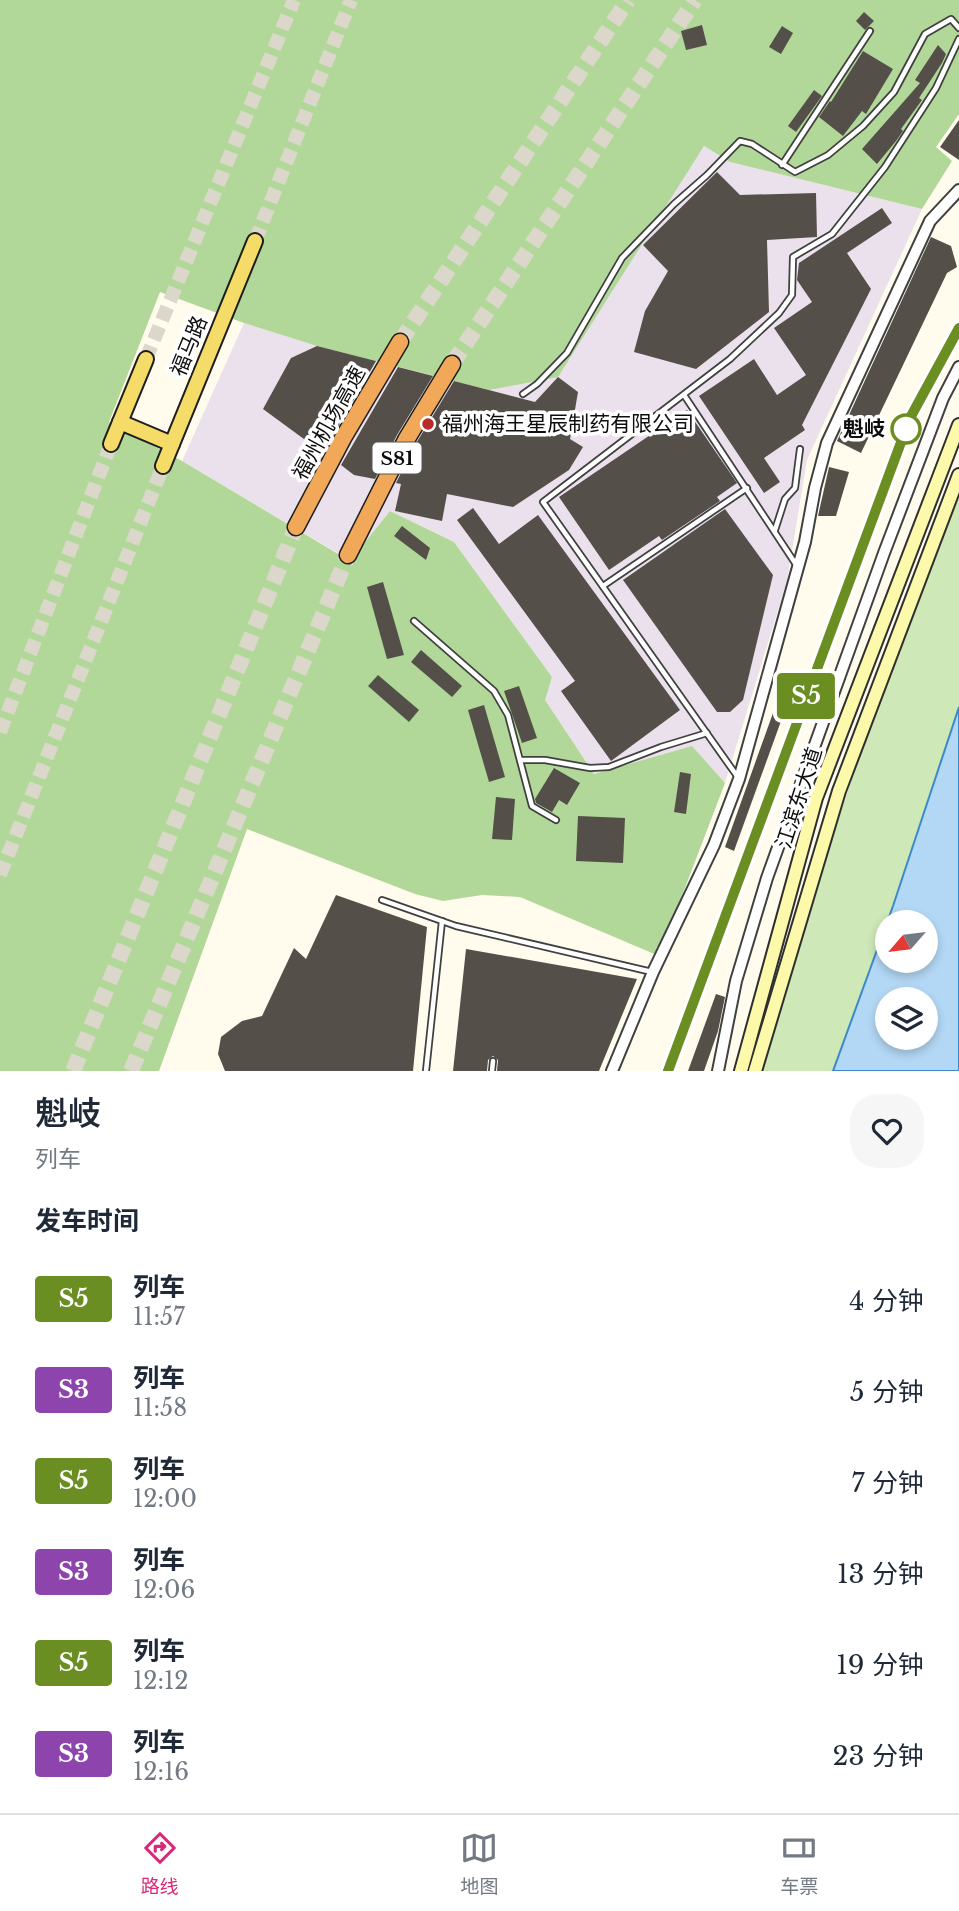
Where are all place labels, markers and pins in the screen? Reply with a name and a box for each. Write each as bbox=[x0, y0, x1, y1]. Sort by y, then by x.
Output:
place label: 福州海王星辰制药有限公司 bbox=[442, 411, 694, 437]
marker: 魁岐 bbox=[891, 414, 921, 444]
marker: 福州海王星辰制药有限公司 bbox=[420, 416, 436, 432]
place label: 魁岐 bbox=[843, 416, 885, 442]

